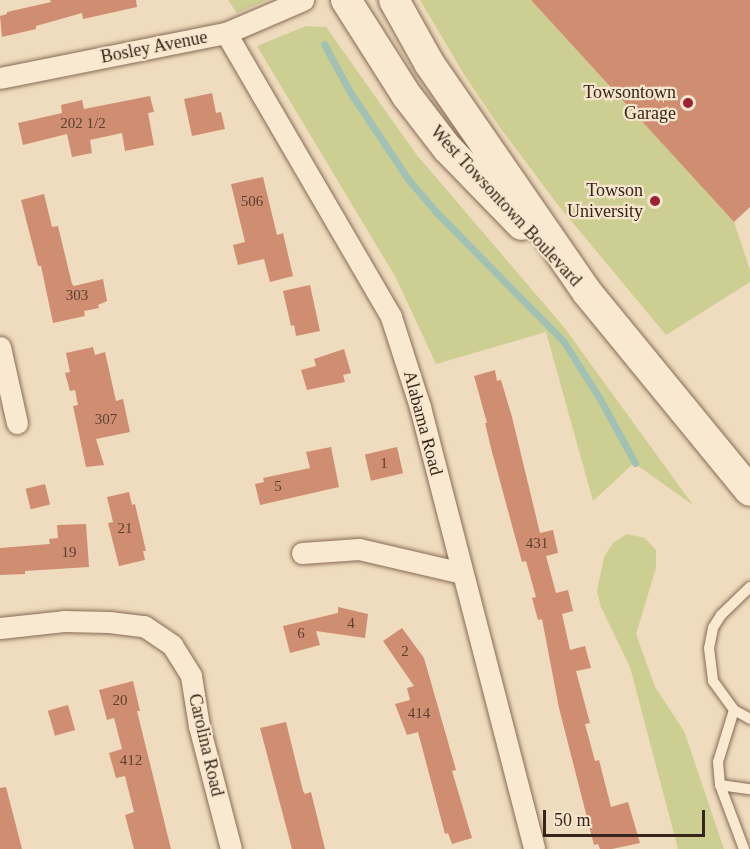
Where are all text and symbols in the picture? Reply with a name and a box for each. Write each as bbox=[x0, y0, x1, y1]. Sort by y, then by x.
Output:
street label: Bosley Avenue bbox=[98, 26, 210, 68]
place label: Towsontown Garage bbox=[583, 82, 676, 124]
marker: Towsontown Garage bbox=[681, 96, 695, 110]
house number: 202 1/2 bbox=[60, 115, 106, 133]
street label: West Towsontown Boulevard bbox=[426, 121, 586, 291]
place label: Towson University bbox=[567, 180, 643, 222]
house number: 506 bbox=[241, 193, 263, 211]
marker: Towson University bbox=[648, 194, 662, 208]
house number: 303 bbox=[66, 287, 88, 305]
street label: Alabama Road bbox=[399, 368, 447, 478]
house number: 307 bbox=[95, 411, 117, 429]
house number: 1 bbox=[380, 455, 388, 473]
house number: 5 bbox=[274, 478, 282, 496]
house number: 21 bbox=[118, 520, 132, 538]
house number: 431 bbox=[526, 535, 548, 553]
house number: 19 bbox=[62, 544, 76, 562]
house number: 4 bbox=[347, 615, 355, 633]
house number: 6 bbox=[297, 625, 305, 643]
house number: 2 bbox=[401, 643, 409, 661]
house number: 20 bbox=[112, 692, 128, 710]
street label: Carolina Road bbox=[184, 692, 228, 798]
house number: 414 bbox=[408, 705, 430, 723]
house number: 412 bbox=[120, 752, 142, 770]
scale bar bbox=[546, 798, 708, 836]
text: 50 m bbox=[554, 810, 591, 830]

